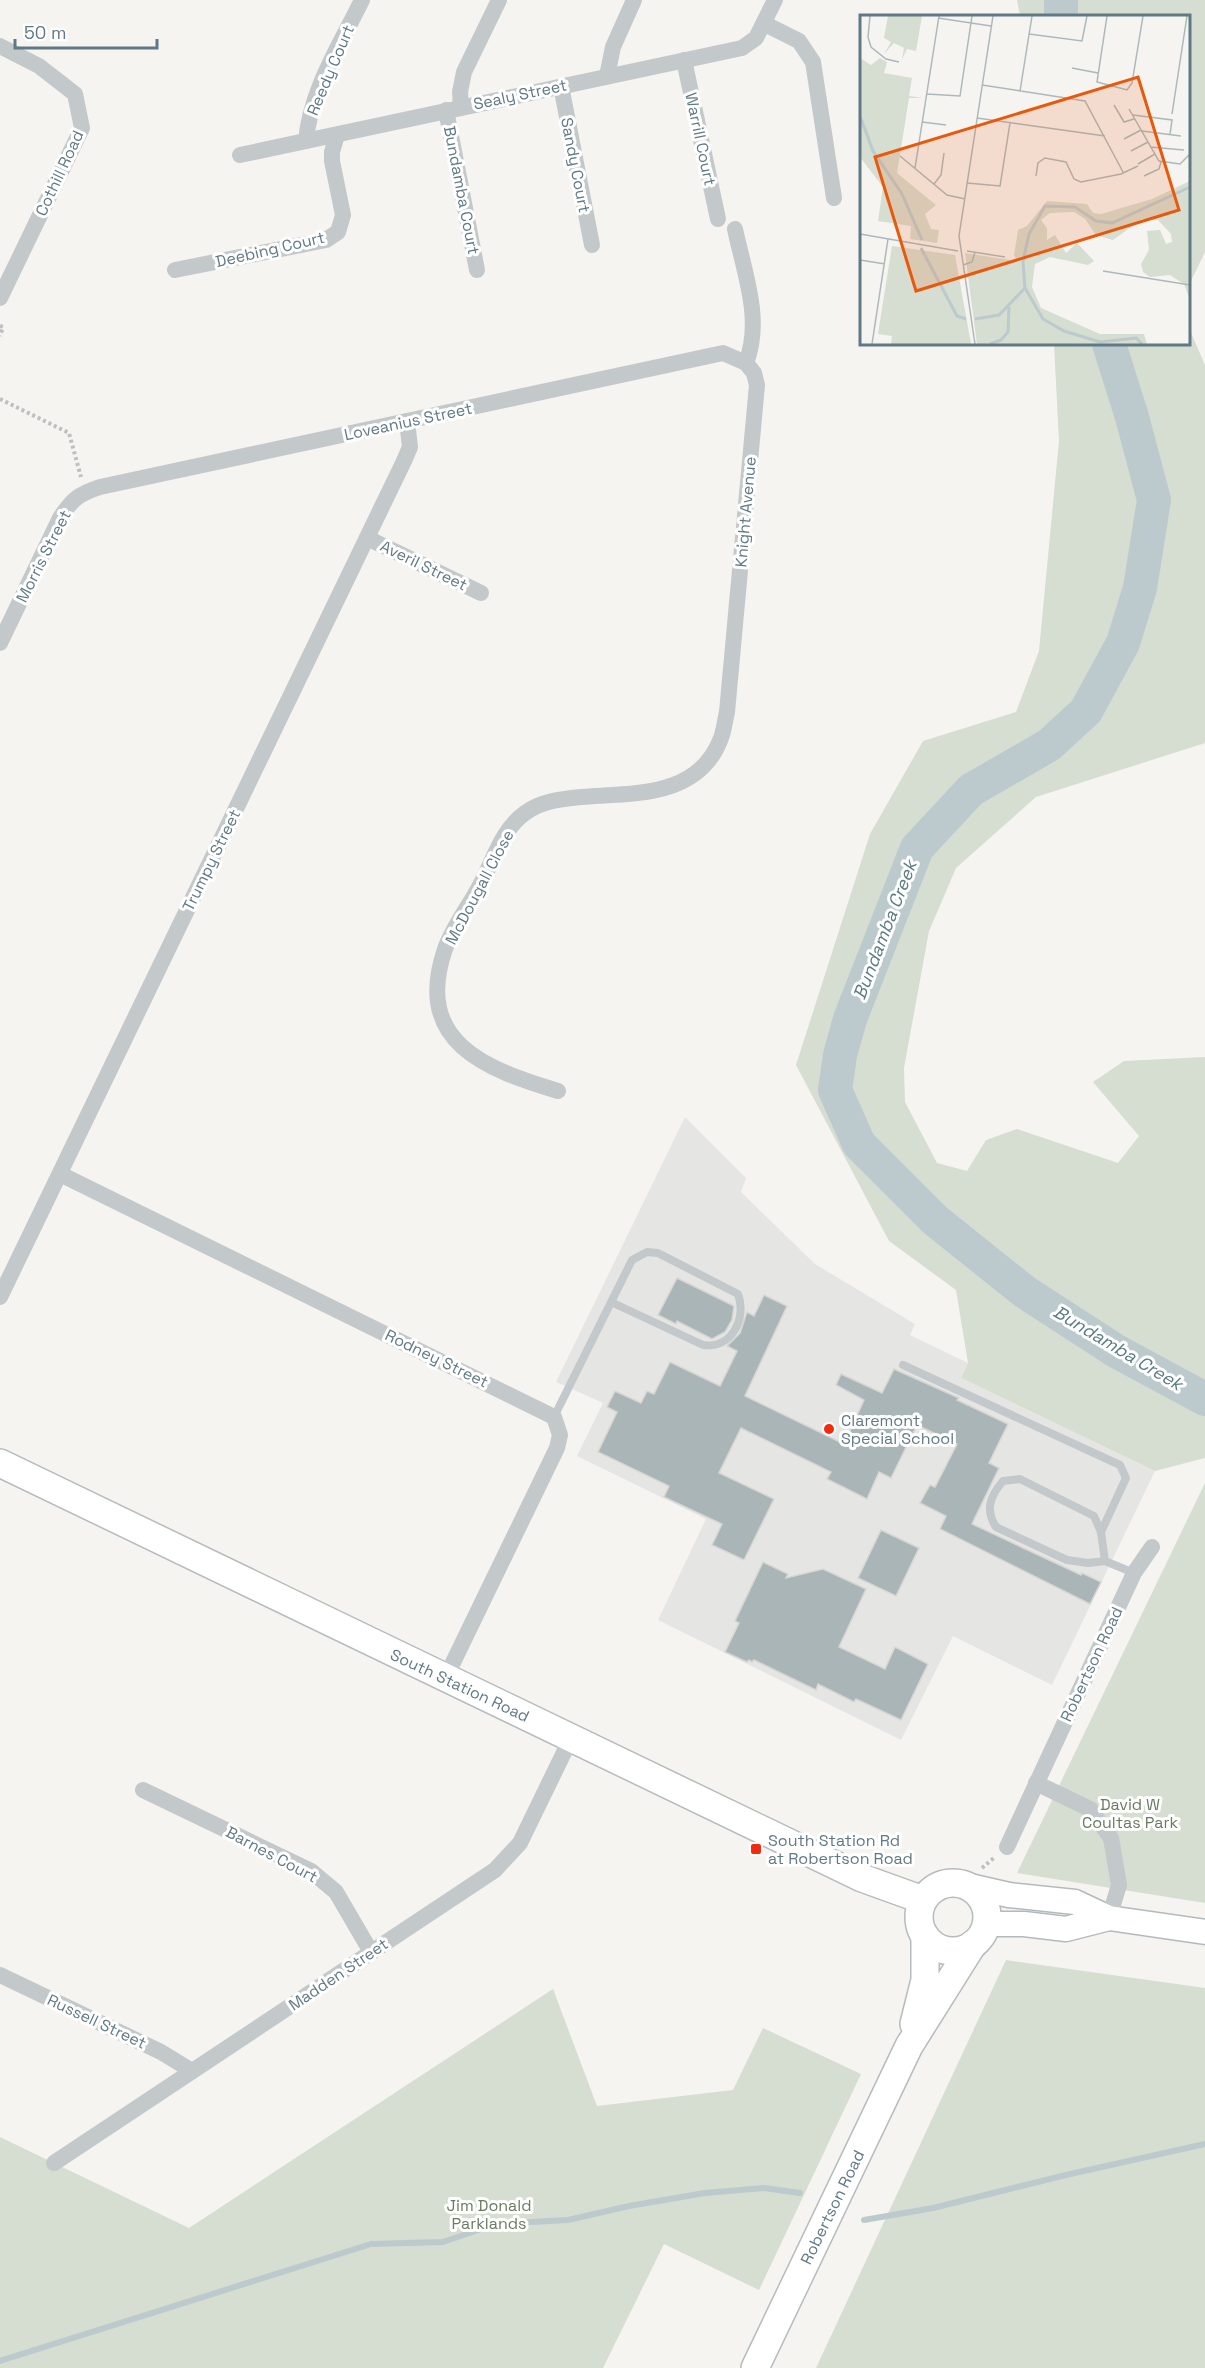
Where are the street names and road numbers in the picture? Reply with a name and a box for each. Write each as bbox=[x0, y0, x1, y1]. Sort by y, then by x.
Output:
street label: Reedy Court bbox=[302, 22, 359, 119]
street label: Sealy Street bbox=[471, 74, 569, 115]
street label: Warrill Court bbox=[680, 91, 721, 187]
street label: Sandy Court bbox=[556, 116, 595, 214]
street label: Bundamba Court bbox=[439, 124, 484, 256]
street label: Cothill Road bbox=[30, 127, 88, 219]
street label: Deebing Court bbox=[214, 227, 327, 272]
street label: Loveanius Street bbox=[342, 398, 474, 445]
street label: Knight Avenue bbox=[730, 456, 761, 568]
street label: Morris Street bbox=[11, 506, 76, 606]
street label: Averil Street bbox=[377, 535, 471, 596]
street label: Trumpy Street bbox=[178, 806, 245, 915]
street label: McDougall Close bbox=[440, 826, 519, 948]
street label: Rodney Street bbox=[382, 1324, 492, 1393]
street label: Robertson Road bbox=[1056, 1603, 1127, 1725]
street label: South Station Road bbox=[387, 1644, 533, 1727]
street label: Barnes Court bbox=[222, 1821, 321, 1887]
street label: Madden Street bbox=[284, 1933, 392, 2015]
street label: Russell Street bbox=[44, 1989, 150, 2054]
street label: Robertson Road bbox=[796, 2147, 869, 2268]

